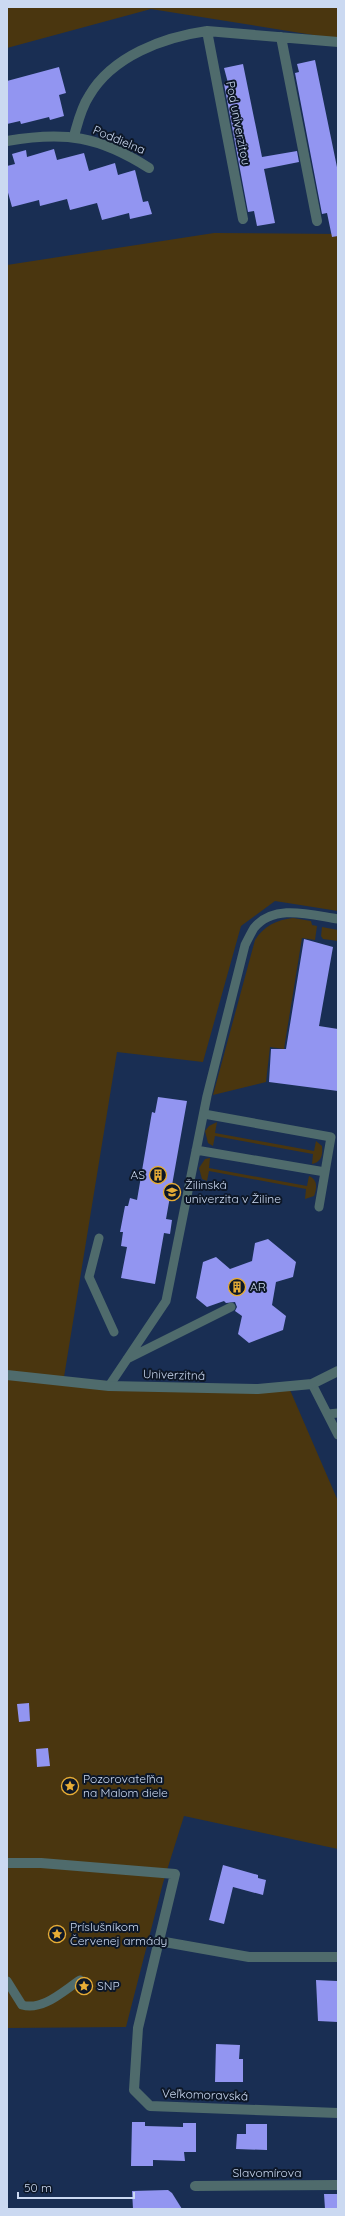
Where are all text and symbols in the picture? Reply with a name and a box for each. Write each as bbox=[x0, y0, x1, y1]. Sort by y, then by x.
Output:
street label: Pod univerzitou bbox=[223, 80, 254, 166]
street label: Poddielna bbox=[91, 122, 148, 157]
building icon: AS bbox=[148, 1165, 168, 1185]
place label: AS bbox=[130, 1167, 145, 1182]
place label: Žilinská univerzita v Žiline bbox=[185, 1177, 281, 1206]
school or university icon: Žilinská univerzita v Žiline bbox=[162, 1182, 182, 1202]
building icon: AR bbox=[227, 1277, 247, 1297]
place label: AR bbox=[250, 1279, 266, 1294]
street label: Univerzitná bbox=[143, 1366, 205, 1383]
place label: Pozorovateľňa na Malom diele bbox=[83, 1771, 168, 1800]
place icon: Pozorovateľňa na Malom diele bbox=[60, 1776, 80, 1796]
place label: Príslušníkom Červenej armády bbox=[70, 1919, 167, 1948]
place icon: Príslušníkom Červenej armády bbox=[47, 1924, 67, 1944]
place icon: SNP bbox=[74, 1976, 94, 1996]
place label: SNP bbox=[97, 1978, 120, 1993]
street label: Veľkomoravská bbox=[162, 2085, 248, 2104]
street label: Slavomírova bbox=[233, 2165, 301, 2180]
scale bar bbox=[18, 2174, 134, 2200]
text: 50 m bbox=[24, 2180, 52, 2195]

